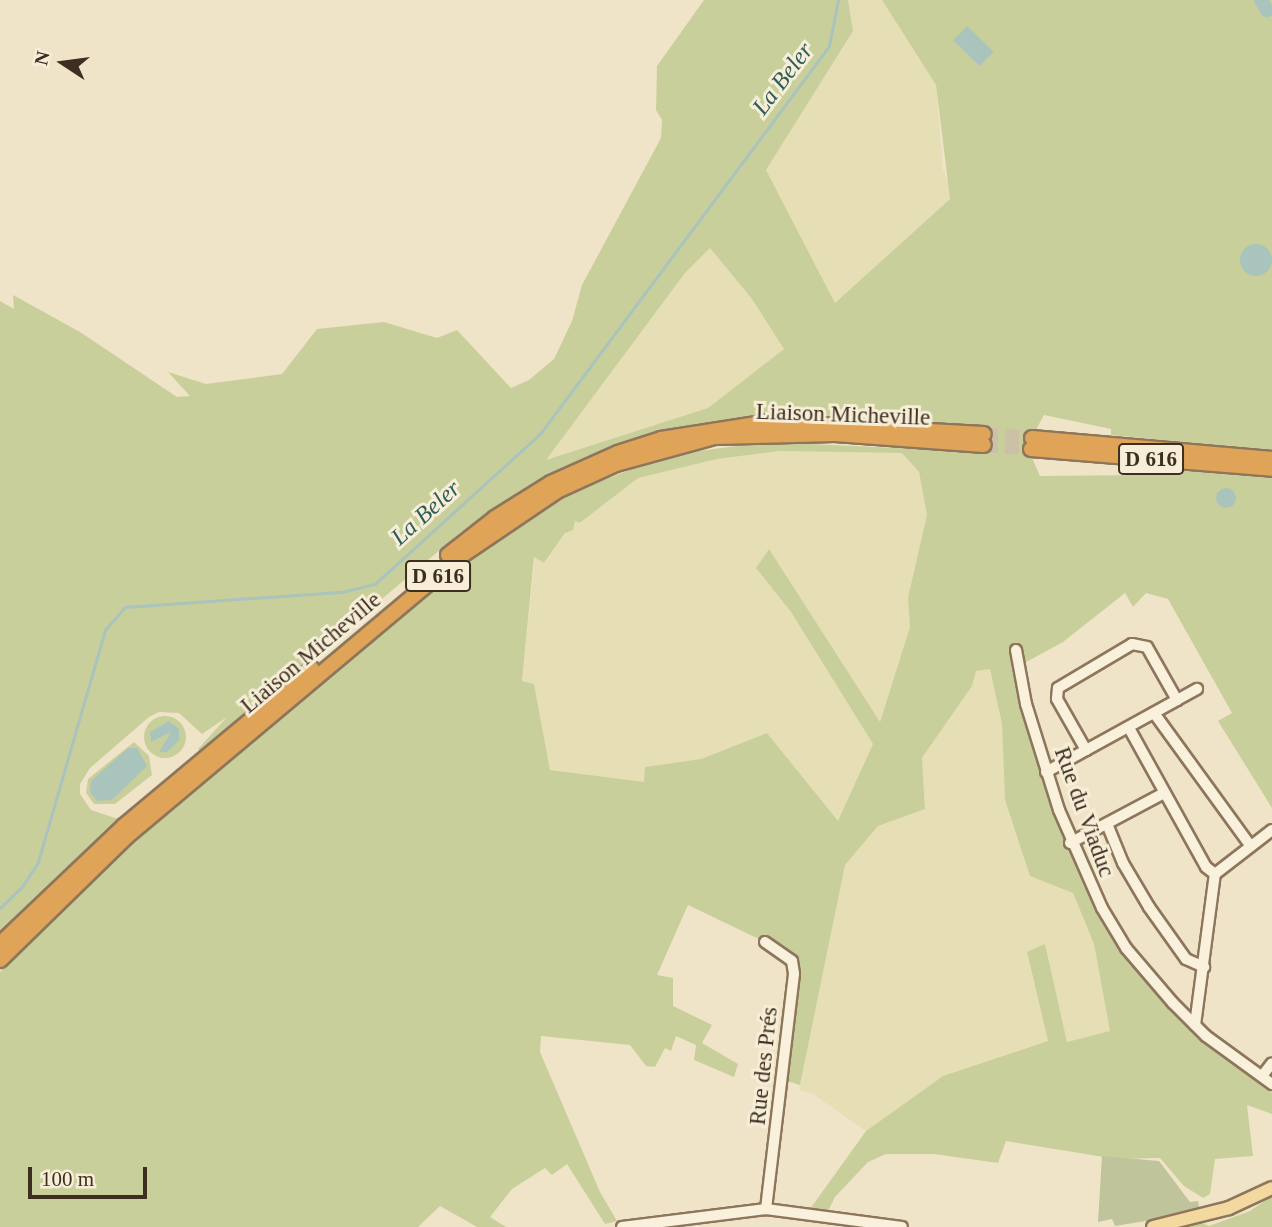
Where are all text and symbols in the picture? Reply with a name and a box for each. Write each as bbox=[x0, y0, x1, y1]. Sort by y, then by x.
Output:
north arrow bbox=[28, 28, 98, 98]
water label: La Beler bbox=[746, 37, 820, 121]
text: N bbox=[30, 49, 54, 67]
street label: Liaison Micheville bbox=[755, 398, 931, 432]
road number: D 616 bbox=[1118, 442, 1184, 476]
water label: La Beler bbox=[385, 474, 467, 552]
road number: D 616 bbox=[405, 558, 471, 594]
street label: Liaison Micheville bbox=[235, 586, 387, 720]
street label: Rue du Viaduc bbox=[1048, 743, 1120, 881]
street label: Rue des Prés bbox=[744, 1005, 784, 1127]
scale bar bbox=[32, 1154, 150, 1198]
text: 100 m bbox=[41, 1167, 94, 1191]

